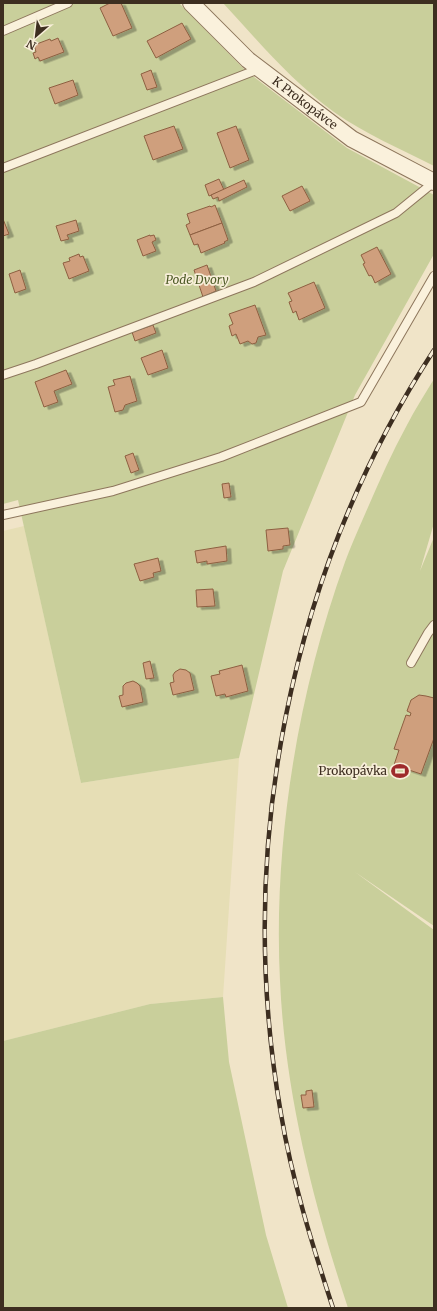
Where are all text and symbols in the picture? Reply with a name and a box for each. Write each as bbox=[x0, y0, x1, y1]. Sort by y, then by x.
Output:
north arrow bbox=[16, 16, 56, 56]
text: N bbox=[24, 36, 38, 53]
street label: K Prokopávce bbox=[269, 73, 341, 132]
park label: Pode Dvory bbox=[165, 272, 229, 287]
sports icon: Prokopávka bbox=[390, 761, 410, 781]
place label: Prokopávka bbox=[319, 763, 388, 778]

